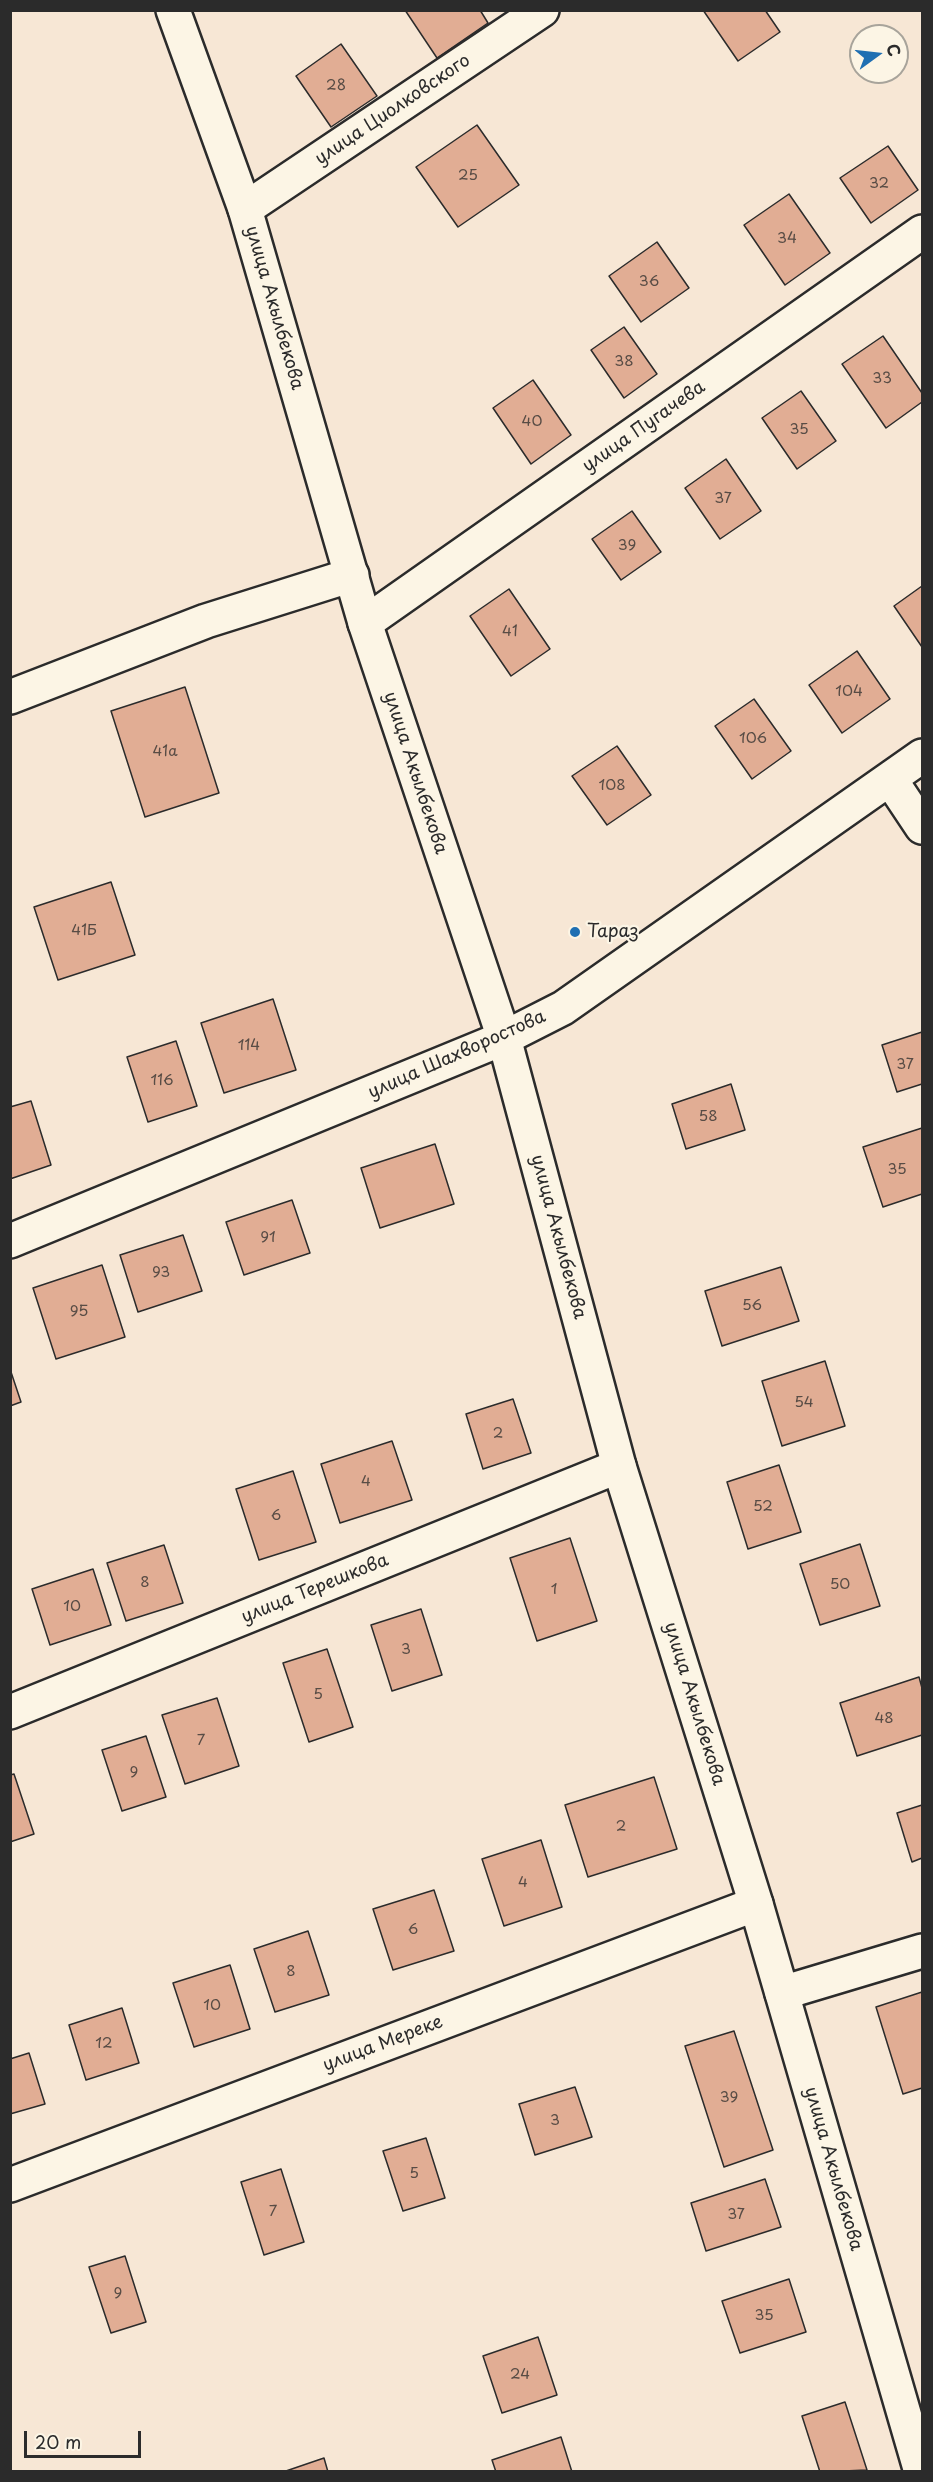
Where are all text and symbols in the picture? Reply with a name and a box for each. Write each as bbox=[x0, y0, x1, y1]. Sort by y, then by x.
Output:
north arrow bbox=[849, 24, 909, 84]
text: С bbox=[881, 41, 908, 59]
street label: улица Циолковского bbox=[311, 50, 475, 170]
house number: 28 bbox=[326, 77, 346, 95]
house number: 25 bbox=[458, 167, 478, 185]
house number: 32 bbox=[869, 175, 889, 193]
street label: улица Акылбекова bbox=[240, 224, 308, 392]
house number: 34 bbox=[777, 230, 797, 248]
house number: 36 bbox=[639, 273, 659, 291]
house number: 38 bbox=[614, 353, 634, 371]
house number: 33 bbox=[872, 370, 892, 388]
street label: улица Пугачева bbox=[578, 377, 710, 477]
house number: 40 bbox=[522, 413, 542, 431]
house number: 35 bbox=[789, 421, 809, 439]
house number: 37 bbox=[714, 490, 732, 508]
house number: 39 bbox=[618, 537, 636, 555]
house number: 41 bbox=[502, 623, 518, 641]
house number: 104 bbox=[835, 683, 863, 701]
street label: улица Акылбекова bbox=[379, 689, 451, 857]
house number: 106 bbox=[739, 730, 767, 748]
house number: 41а bbox=[152, 743, 178, 761]
house number: 108 bbox=[598, 777, 626, 795]
place label: Тараз bbox=[587, 921, 639, 943]
house number: 41Б bbox=[71, 922, 97, 940]
marker: Тараз bbox=[568, 925, 582, 939]
street label: улица Шахворостова bbox=[365, 1006, 549, 1104]
house number: 114 bbox=[238, 1037, 260, 1055]
house number: 37 bbox=[896, 1056, 914, 1074]
house number: 116 bbox=[150, 1072, 174, 1090]
house number: 58 bbox=[698, 1108, 718, 1126]
street label: улица Акылбекова bbox=[526, 1152, 590, 1322]
house number: 35 bbox=[887, 1161, 907, 1179]
house number: 91 bbox=[260, 1229, 276, 1247]
house number: 93 bbox=[152, 1264, 170, 1282]
house number: 56 bbox=[742, 1297, 762, 1315]
house number: 95 bbox=[70, 1303, 88, 1321]
house number: 54 bbox=[794, 1394, 814, 1412]
house number: 2 bbox=[493, 1425, 503, 1443]
house number: 4 bbox=[361, 1473, 371, 1491]
house number: 52 bbox=[753, 1498, 773, 1516]
house number: 6 bbox=[271, 1507, 281, 1525]
street label: улица Терешкова bbox=[238, 1550, 392, 1628]
house number: 8 bbox=[140, 1574, 150, 1592]
house number: 50 bbox=[830, 1576, 850, 1594]
house number: 1 bbox=[551, 1581, 557, 1599]
house number: 10 bbox=[63, 1598, 81, 1616]
street label: улица Акылбекова bbox=[659, 1620, 729, 1788]
house number: 3 bbox=[401, 1641, 411, 1659]
house number: 5 bbox=[313, 1686, 323, 1704]
house number: 48 bbox=[874, 1710, 894, 1728]
house number: 7 bbox=[197, 1732, 205, 1750]
house number: 9 bbox=[130, 1764, 138, 1782]
house number: 2 bbox=[616, 1818, 626, 1836]
house number: 4 bbox=[518, 1874, 528, 1892]
house number: 6 bbox=[408, 1921, 418, 1939]
house number: 8 bbox=[286, 1963, 296, 1981]
house number: 10 bbox=[203, 1997, 221, 2015]
street label: улица Мереке bbox=[320, 2011, 446, 2077]
house number: 12 bbox=[95, 2035, 113, 2053]
street label: улица Акылбекова bbox=[799, 2085, 867, 2253]
house number: 39 bbox=[720, 2089, 738, 2107]
house number: 3 bbox=[550, 2112, 560, 2130]
house number: 5 bbox=[409, 2165, 419, 2183]
house number: 7 bbox=[269, 2203, 277, 2221]
house number: 37 bbox=[727, 2206, 745, 2224]
house number: 9 bbox=[114, 2285, 122, 2303]
house number: 35 bbox=[754, 2307, 774, 2325]
house number: 24 bbox=[510, 2366, 530, 2384]
scale bar bbox=[27, 2419, 144, 2457]
text: 20 m bbox=[35, 2428, 81, 2455]

